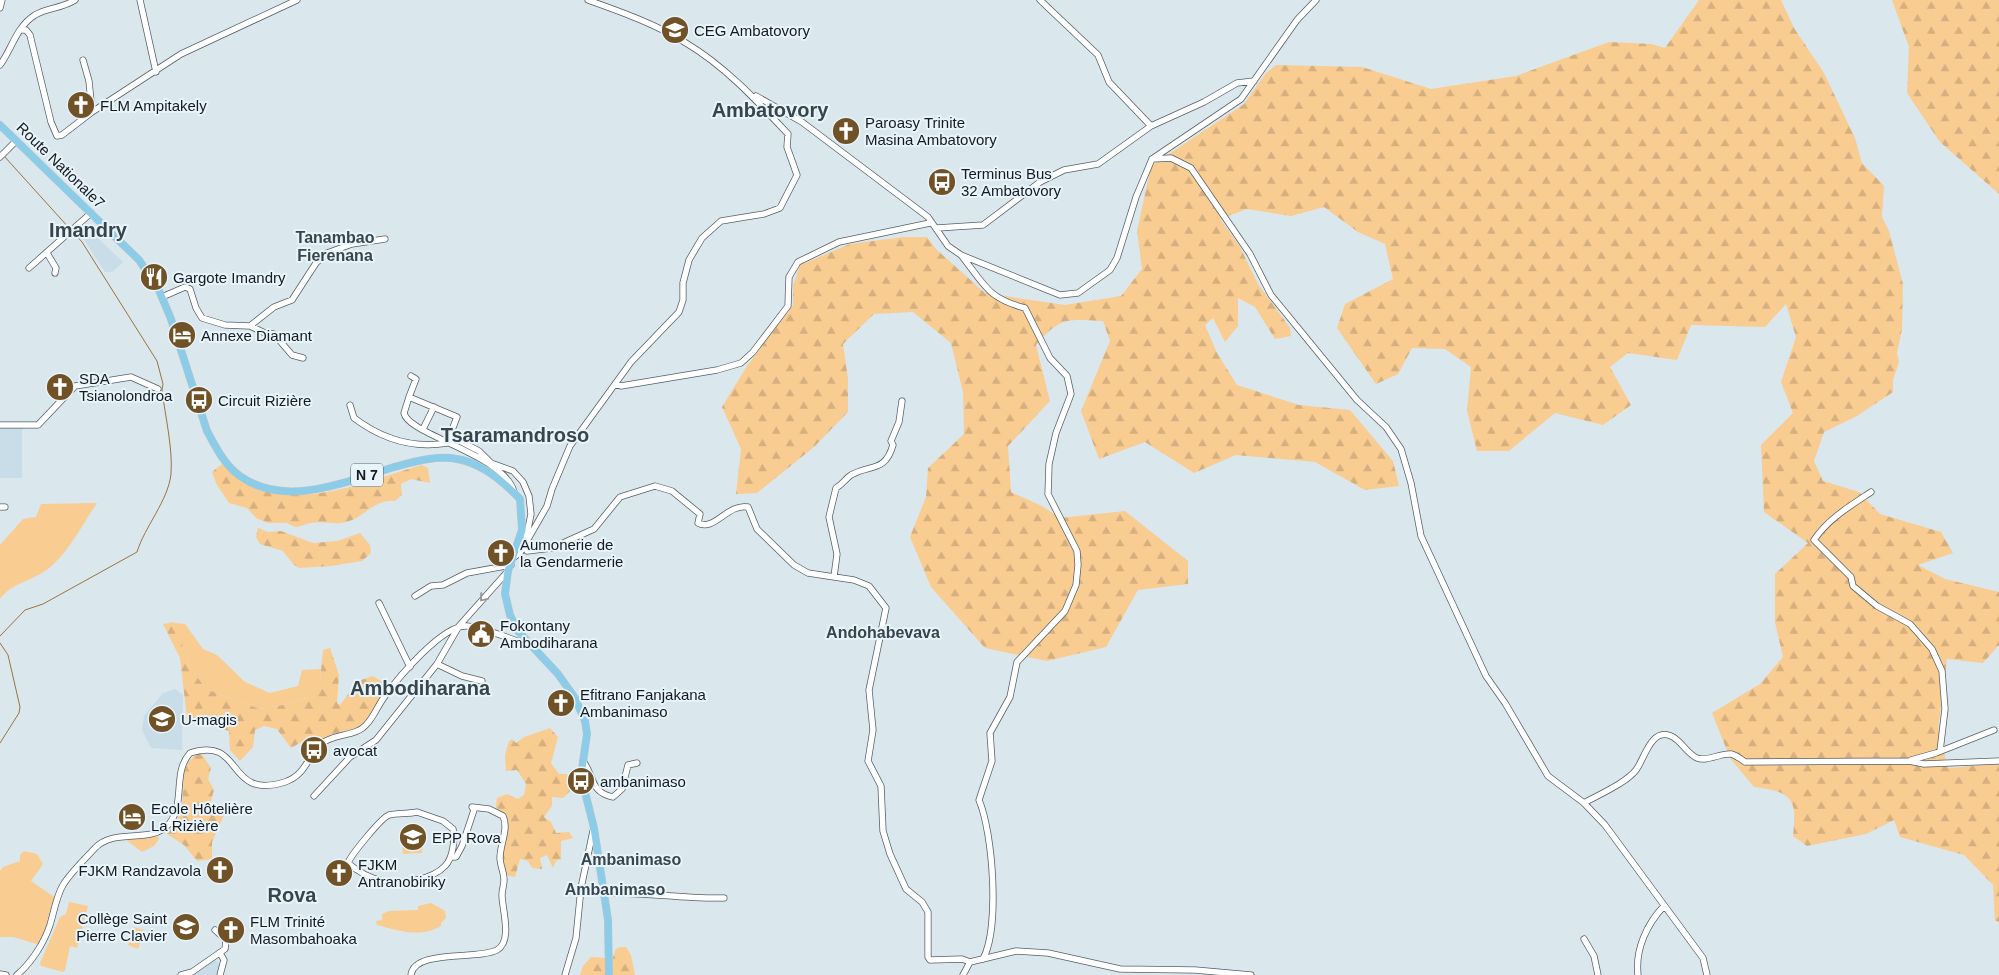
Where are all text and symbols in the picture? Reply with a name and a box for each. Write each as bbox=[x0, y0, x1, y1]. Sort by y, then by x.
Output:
school or university icon: CEG Ambatovory bbox=[660, 15, 690, 45]
place label: CEG Ambatovory bbox=[694, 22, 810, 39]
church icon: FLM Ampitakely bbox=[66, 90, 96, 120]
place label: FLM Ampitakely bbox=[100, 97, 207, 114]
district label: Ambatovory bbox=[712, 99, 829, 121]
place label: Paroasy Trinite Masina Ambatovory bbox=[865, 114, 997, 148]
church icon: Paroasy Trinite Masina Ambatovory bbox=[831, 116, 861, 146]
street label: Route Nationale7 bbox=[13, 119, 109, 211]
place label: Terminus Bus 32 Ambatovory bbox=[961, 165, 1062, 199]
bus stop icon: Terminus Bus 32 Ambatovory bbox=[927, 167, 957, 197]
district label: Imandry bbox=[49, 219, 128, 241]
district label: Tanambao Fierenana bbox=[296, 229, 375, 264]
restaurant icon: Gargote Imandry bbox=[139, 262, 169, 292]
place label: Gargote Imandry bbox=[173, 269, 286, 286]
hotel icon: Annexe Diamant bbox=[167, 320, 197, 350]
place label: Annexe Diamant bbox=[201, 327, 313, 344]
place label: SDA Tsianolondroa bbox=[79, 370, 173, 404]
church icon: SDA Tsianolondroa bbox=[45, 372, 75, 402]
bus stop icon: Circuit Rizière bbox=[184, 385, 214, 415]
place label: Circuit Rizière bbox=[218, 392, 311, 409]
district label: Tsaramandroso bbox=[441, 424, 589, 446]
road number: N 7 bbox=[351, 464, 383, 486]
place label: Aumonerie de la Gendarmerie bbox=[520, 536, 623, 570]
church icon: Aumonerie de la Gendarmerie bbox=[486, 538, 516, 568]
one-way arrow bbox=[480, 593, 489, 602]
place label: Fokontany Ambodiharana bbox=[500, 617, 598, 651]
public building icon: Fokontany Ambodiharana bbox=[466, 619, 496, 649]
district label: Andohabevava bbox=[826, 624, 940, 641]
district label: Ambodiharana bbox=[350, 677, 491, 699]
place label: Efitrano Fanjakana Ambanimaso bbox=[580, 686, 707, 720]
church icon: Efitrano Fanjakana Ambanimaso bbox=[546, 688, 576, 718]
school or university icon: U-magis bbox=[147, 704, 177, 734]
place label: U-magis bbox=[181, 711, 237, 728]
bus stop icon: avocat bbox=[299, 735, 329, 765]
place label: avocat bbox=[333, 742, 378, 759]
bus stop icon: ambanimaso bbox=[566, 766, 596, 796]
place label: ambanimaso bbox=[600, 773, 686, 790]
place label: Ecole Hôtelière La Rizière bbox=[151, 800, 253, 834]
hotel icon: Ecole Hôtelière La Rizière bbox=[117, 802, 147, 832]
school or university icon: EPP Rova bbox=[398, 822, 428, 852]
place label: EPP Rova bbox=[432, 829, 502, 846]
district label: Ambanimaso bbox=[581, 851, 681, 868]
church icon: FJKM Randzavola bbox=[205, 855, 235, 885]
place label: FJKM Antranobiriky bbox=[358, 856, 446, 890]
church icon: FJKM Antranobiriky bbox=[324, 858, 354, 888]
place label: FJKM Randzavola bbox=[78, 862, 202, 879]
district label: Ambanimaso bbox=[565, 881, 665, 898]
district label: Rova bbox=[268, 884, 317, 906]
place label: Collège Saint Pierre Clavier bbox=[76, 910, 168, 944]
school or university icon: Collège Saint Pierre Clavier bbox=[171, 912, 201, 942]
place label: FLM Trinité Masombahoaka bbox=[250, 913, 357, 947]
church icon: FLM Trinité Masombahoaka bbox=[216, 915, 246, 945]

